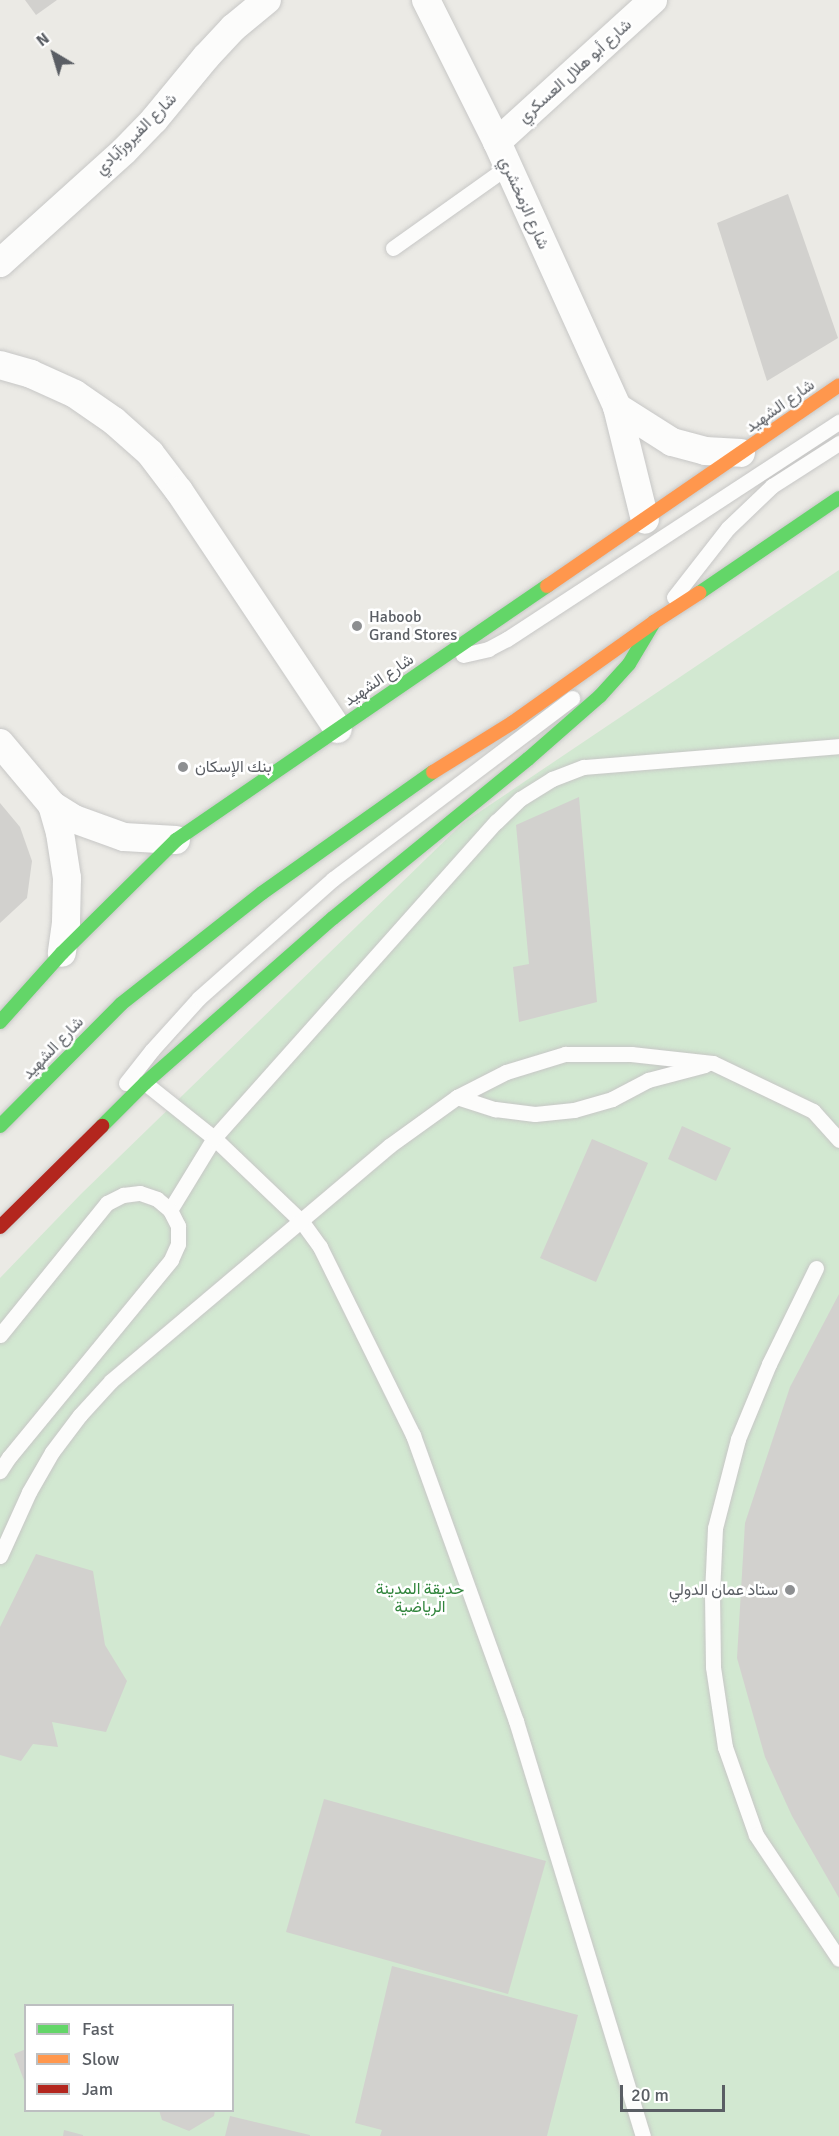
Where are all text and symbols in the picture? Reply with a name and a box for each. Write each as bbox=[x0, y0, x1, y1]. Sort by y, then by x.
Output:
street label: شارع أبو هلال العسكري bbox=[514, 15, 636, 127]
north arrow bbox=[24, 24, 84, 84]
text: N bbox=[32, 29, 53, 51]
street label: شارع الفيروزآبادي bbox=[91, 89, 181, 179]
street label: شارع الزمخشري bbox=[495, 154, 553, 252]
street label: شارع الشهيد bbox=[742, 375, 818, 437]
place label: Haboob Grand Stores bbox=[369, 607, 457, 645]
marker: Haboob Grand Stores bbox=[350, 619, 364, 633]
street label: شارع الشهيد bbox=[341, 650, 417, 710]
place label: بنك الإسكان bbox=[195, 757, 272, 777]
marker: بنك الإسكان bbox=[176, 760, 190, 774]
street label: شارع الشهيد bbox=[18, 1013, 88, 1083]
park label: حديقة المدينة الرياضية bbox=[376, 1579, 464, 1617]
place label: ستاد عمان الدولي bbox=[669, 1580, 778, 1600]
marker: ستاد عمان الدولي bbox=[783, 1583, 797, 1597]
legend bbox=[24, 2004, 234, 2112]
text: Fast bbox=[82, 2018, 114, 2040]
text: Slow bbox=[82, 2048, 119, 2070]
scale bar bbox=[623, 2073, 728, 2111]
text: Jam bbox=[82, 2078, 113, 2100]
text: 20 m bbox=[631, 2084, 669, 2106]

